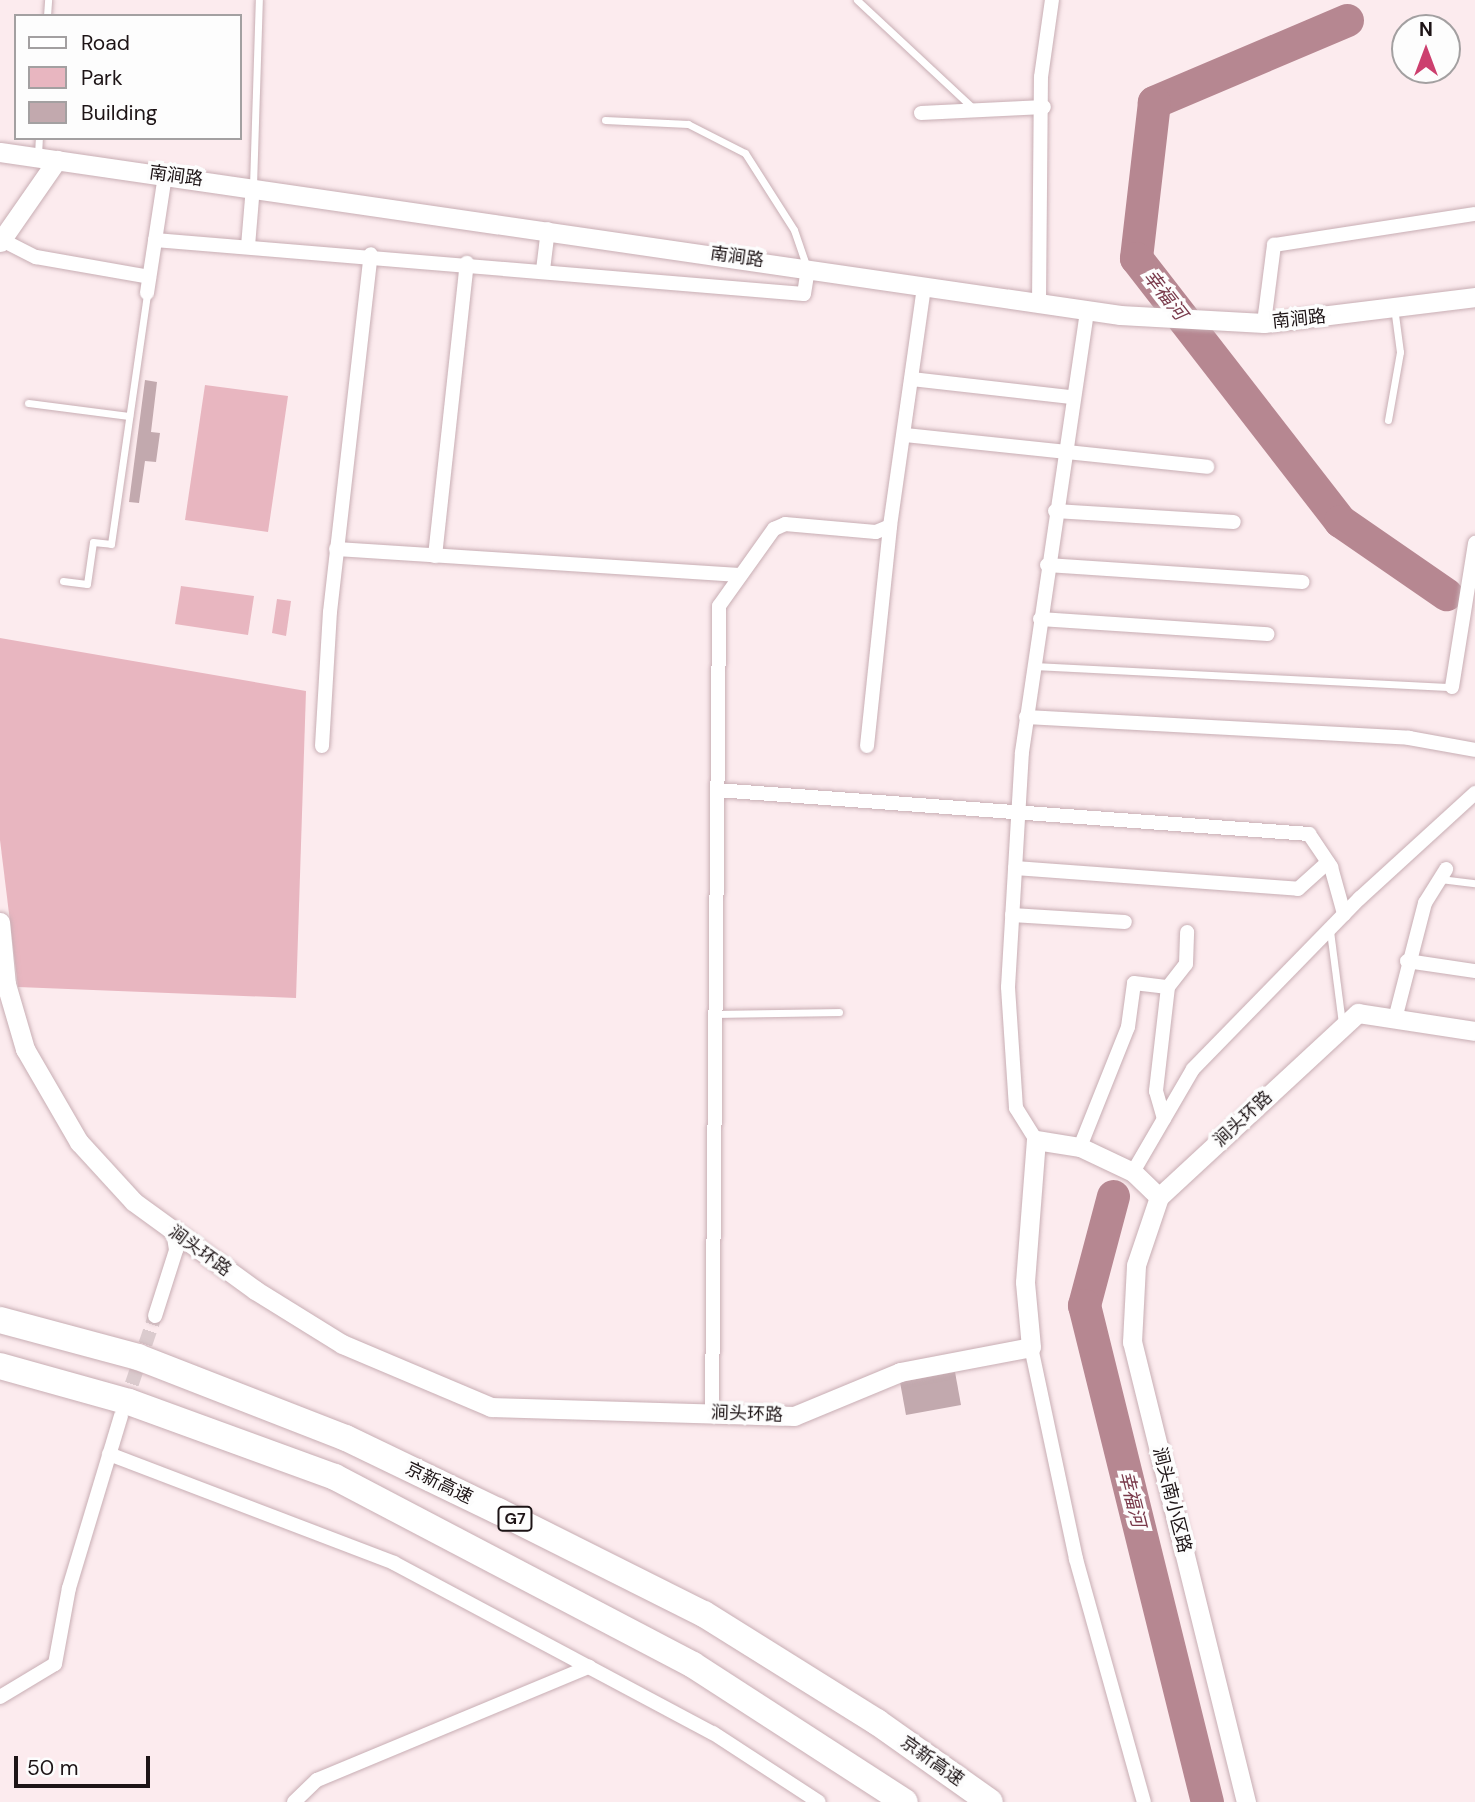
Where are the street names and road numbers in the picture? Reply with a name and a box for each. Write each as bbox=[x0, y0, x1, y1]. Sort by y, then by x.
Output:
street label: 南涧路 bbox=[148, 162, 204, 190]
street label: 南涧路 bbox=[709, 243, 765, 271]
street label: 南涧路 bbox=[1271, 305, 1327, 333]
street label: 涧头环路 bbox=[1209, 1087, 1277, 1151]
street label: 涧头环路 bbox=[165, 1221, 235, 1281]
street label: 涧头环路 bbox=[711, 1402, 783, 1426]
street label: 涧头南小区路 bbox=[1148, 1445, 1196, 1555]
street label: 京新高速 bbox=[402, 1458, 476, 1508]
road number: G7 bbox=[496, 1506, 534, 1532]
street label: 京新高速 bbox=[896, 1732, 968, 1790]

